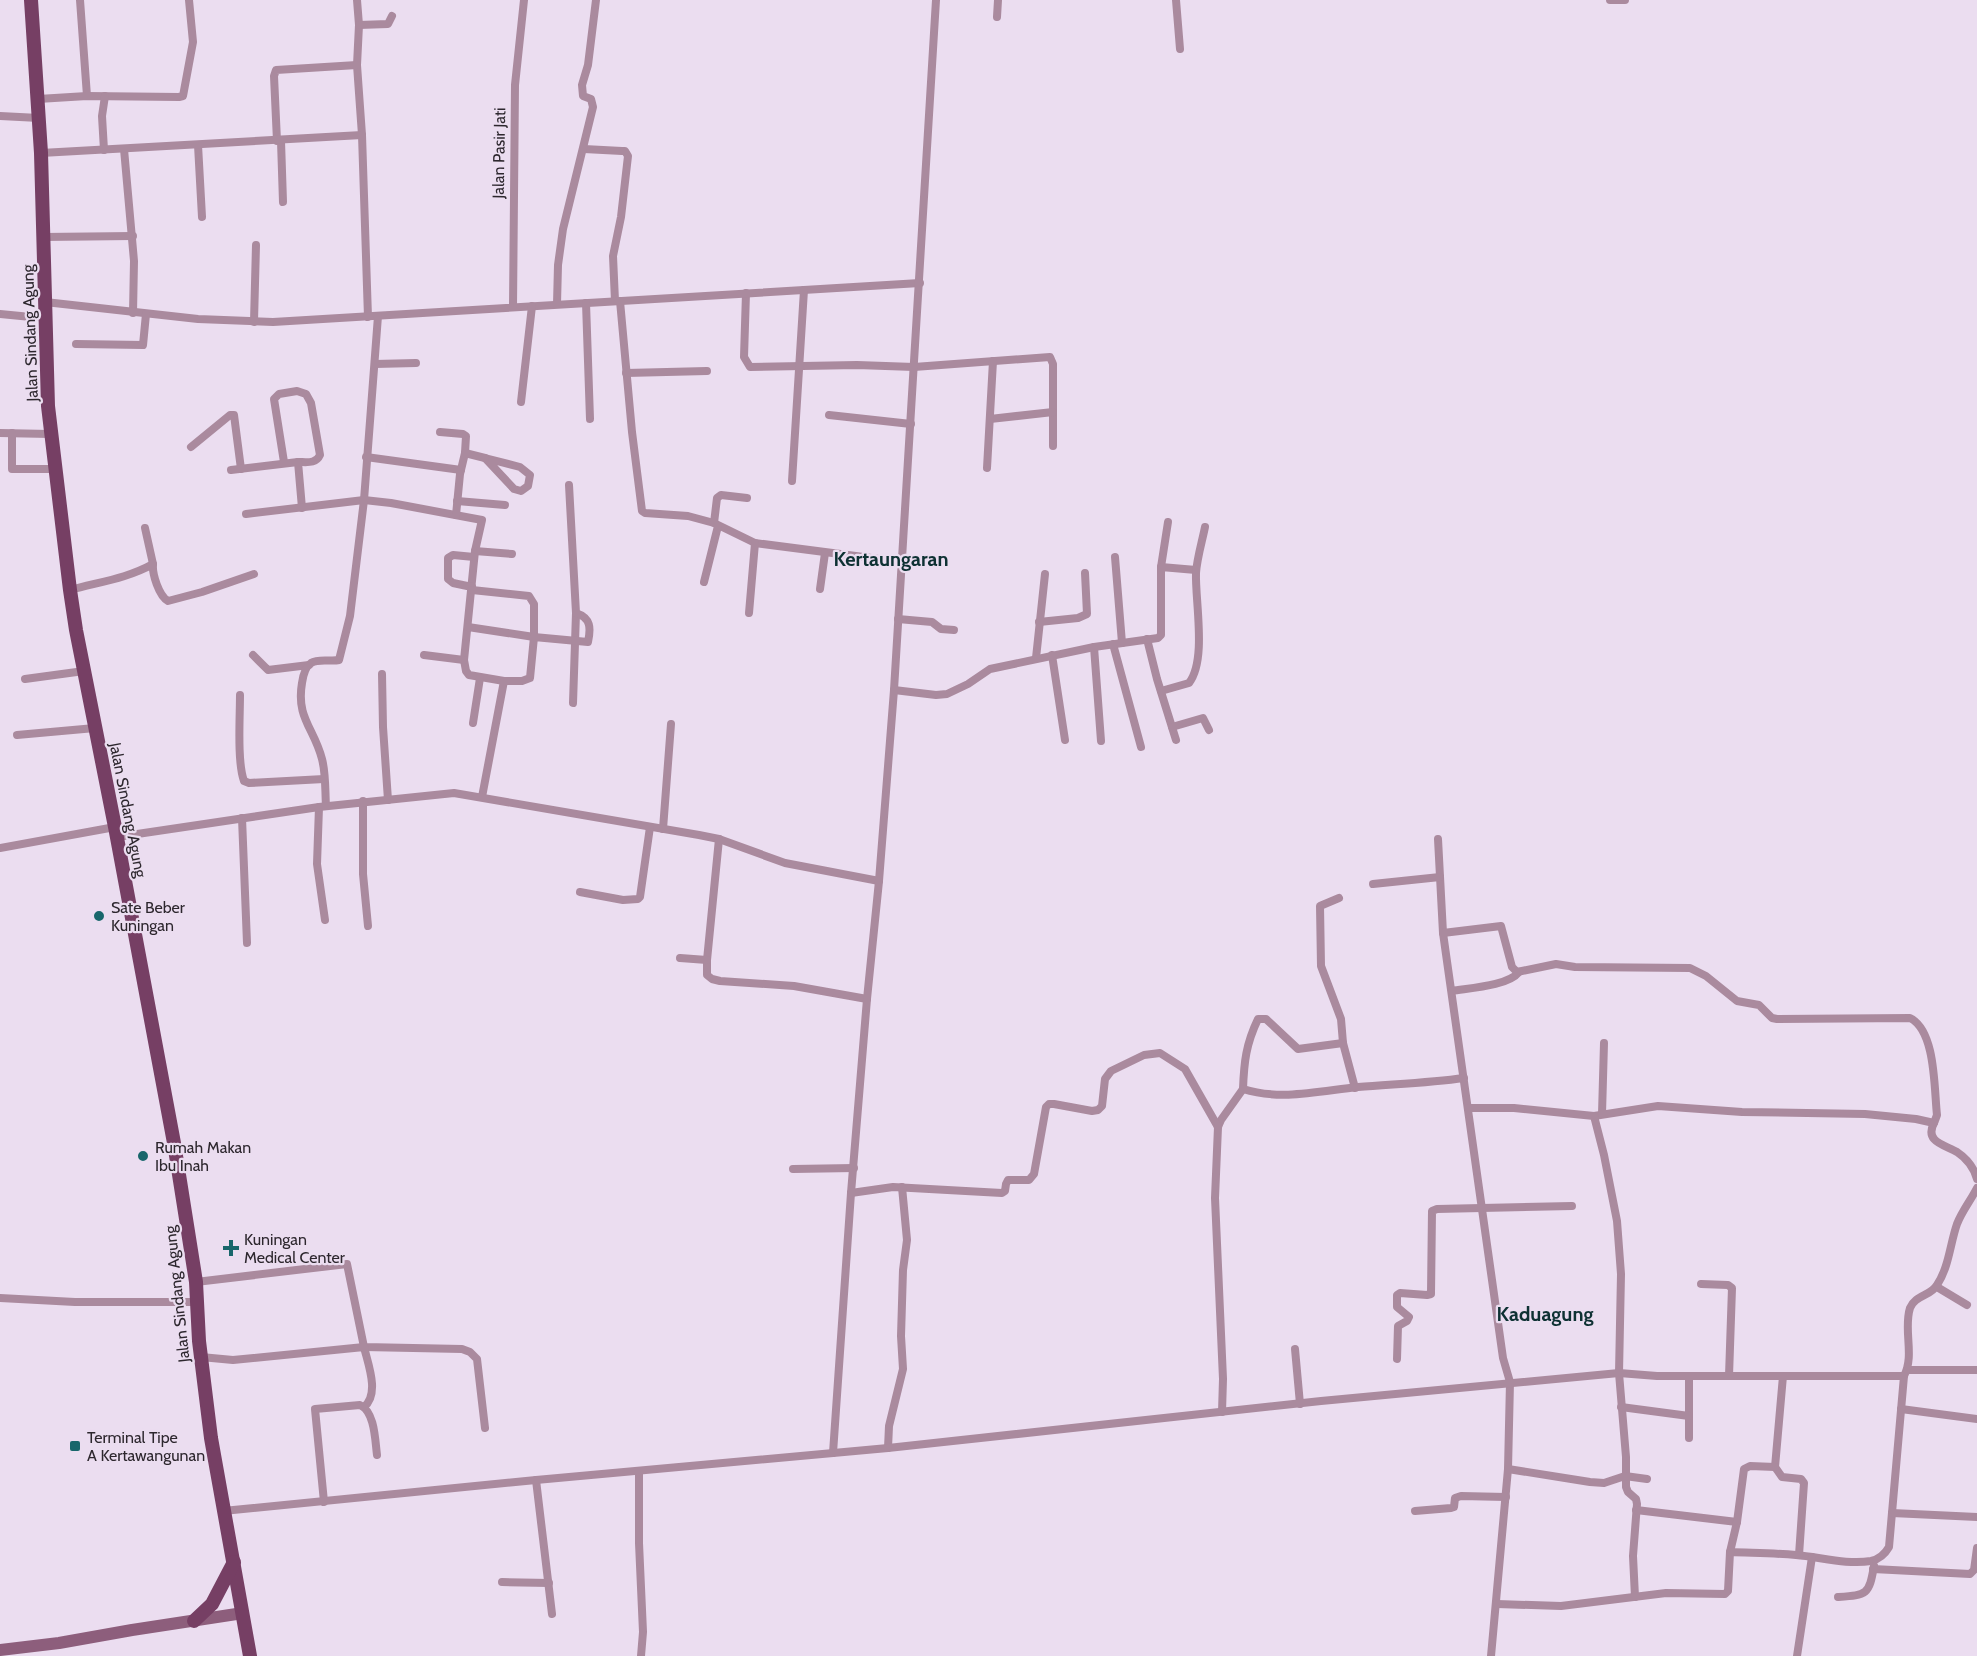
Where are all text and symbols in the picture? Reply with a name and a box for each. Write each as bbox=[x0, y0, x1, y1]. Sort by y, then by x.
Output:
street label: Jalan Pasir Jati bbox=[489, 107, 509, 200]
street label: Jalan Sindang Agung bbox=[18, 263, 42, 403]
district label: Kertaungaran bbox=[833, 547, 949, 571]
street label: Jalan Sindang Agung bbox=[105, 740, 151, 880]
place label: Sate Beber Kuningan bbox=[111, 898, 186, 935]
marker: Sate Beber Kuningan bbox=[92, 909, 106, 923]
place label: Rumah Makan Ibu Inah bbox=[155, 1138, 251, 1175]
marker: Rumah Makan Ibu Inah bbox=[136, 1149, 150, 1163]
street label: Jalan Sindang Agung bbox=[160, 1224, 194, 1364]
place label: Kuningan Medical Center bbox=[244, 1230, 346, 1267]
marker: Kuningan Medical Center bbox=[222, 1239, 240, 1257]
district label: Kaduagung bbox=[1497, 1302, 1593, 1326]
place label: Terminal Tipe A Kertawangunan bbox=[87, 1428, 205, 1465]
marker: Terminal Tipe A Kertawangunan bbox=[68, 1439, 82, 1453]

